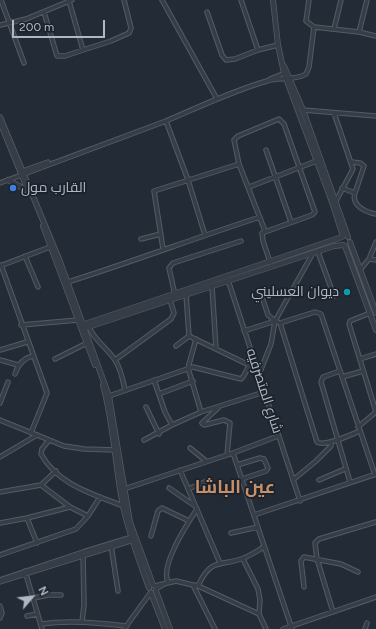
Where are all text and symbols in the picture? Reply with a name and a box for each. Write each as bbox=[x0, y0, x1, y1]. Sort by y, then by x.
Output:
scale bar bbox=[14, 12, 107, 38]
text: 200 m bbox=[19, 20, 54, 34]
place label: القارب مول bbox=[21, 180, 86, 196]
marker: القارب مول bbox=[8, 183, 18, 193]
place label: ديوان العسليني bbox=[251, 284, 339, 300]
marker: ديوان العسليني bbox=[342, 287, 352, 297]
street label: شارع المتصرفيه bbox=[242, 346, 286, 436]
district label: عين الباشا bbox=[195, 477, 275, 499]
north arrow bbox=[12, 577, 52, 617]
text: N bbox=[35, 584, 51, 598]

